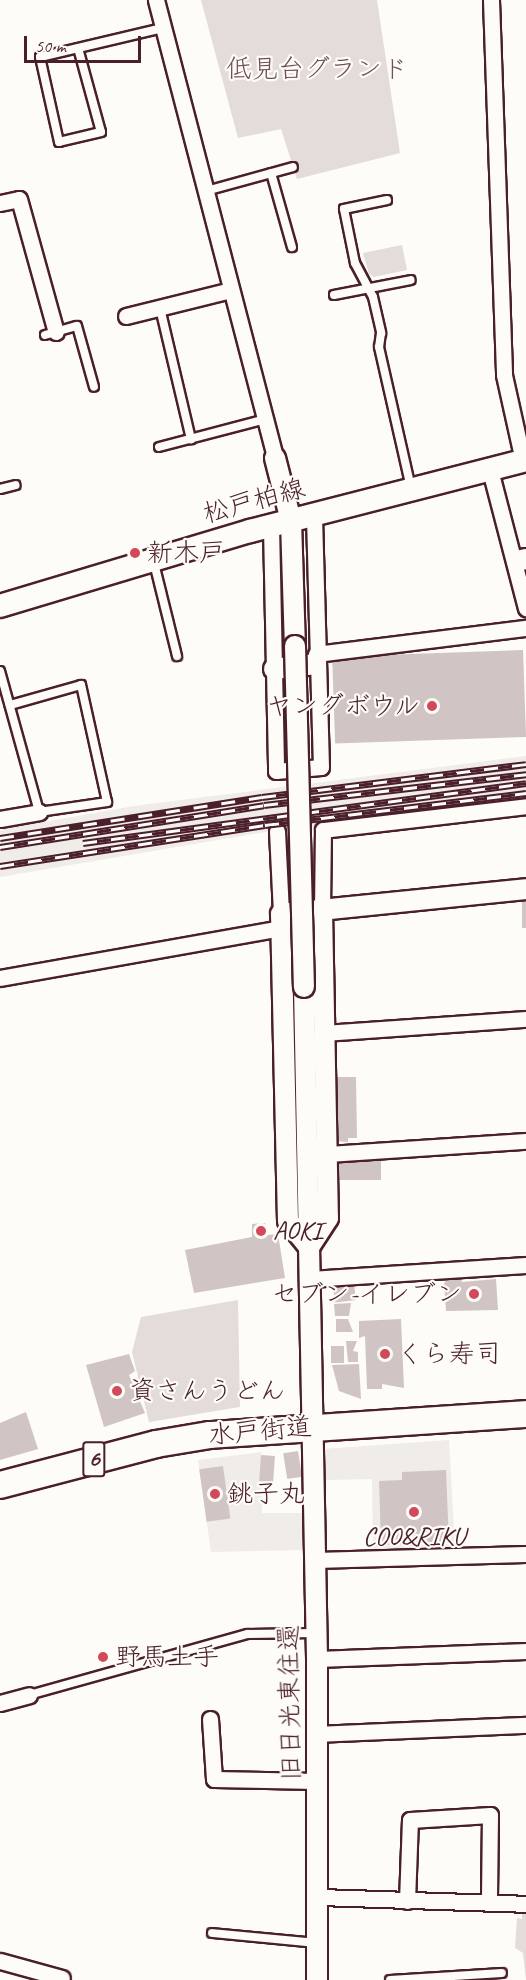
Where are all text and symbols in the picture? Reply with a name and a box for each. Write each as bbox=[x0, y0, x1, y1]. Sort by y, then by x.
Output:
scale bar bbox=[27, 24, 144, 62]
text: 50 m bbox=[35, 35, 66, 57]
park label: 低見台グランド bbox=[226, 53, 408, 85]
street label: 松戸柏線 bbox=[200, 472, 308, 530]
place label: 新木戸 bbox=[147, 537, 225, 569]
marker: 新木戸 bbox=[128, 546, 142, 560]
place label: ヤングボウル bbox=[264, 690, 420, 722]
marker: ヤングボウル bbox=[425, 699, 439, 713]
place label: AOKI bbox=[273, 1215, 322, 1247]
marker: AOKI bbox=[254, 1224, 268, 1238]
place label: セブン-イレブン bbox=[272, 1278, 462, 1310]
marker: セブン-イレブン bbox=[467, 1287, 481, 1301]
place label: くら寿司 bbox=[397, 1338, 501, 1370]
marker: くら寿司 bbox=[378, 1347, 392, 1361]
place label: 資さんうどん bbox=[129, 1375, 285, 1407]
marker: 資さんうどん bbox=[110, 1384, 124, 1398]
street label: 水戸街道 bbox=[207, 1411, 313, 1451]
road number: 6 bbox=[82, 1438, 106, 1480]
place label: 銚子丸 bbox=[227, 1478, 305, 1510]
marker: 銚子丸 bbox=[208, 1487, 222, 1501]
marker: COO&RIKU bbox=[407, 1505, 421, 1519]
place label: COO&RIKU bbox=[363, 1521, 465, 1553]
street label: 旧日光東往還 bbox=[273, 1625, 307, 1781]
place label: 野馬土手 bbox=[115, 1641, 219, 1673]
marker: 野馬土手 bbox=[96, 1650, 110, 1664]

